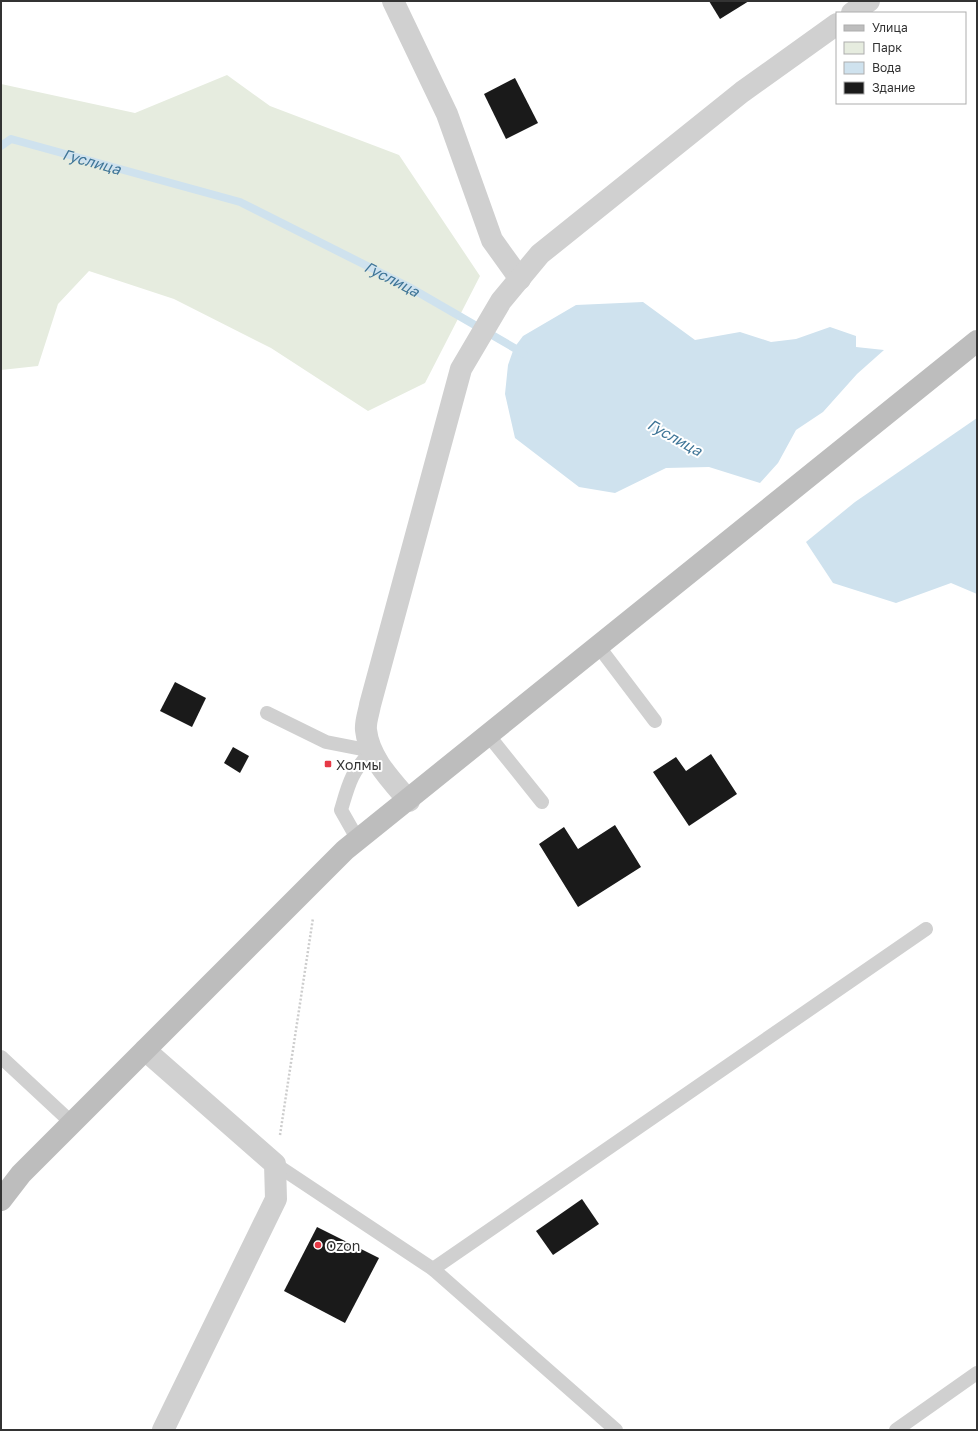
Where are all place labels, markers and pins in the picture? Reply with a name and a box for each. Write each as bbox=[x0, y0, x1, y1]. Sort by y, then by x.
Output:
place label: Холмы bbox=[336, 756, 382, 773]
marker: Холмы bbox=[323, 759, 333, 769]
place label: Ozon bbox=[326, 1237, 360, 1254]
marker: Ozon bbox=[313, 1240, 323, 1250]

